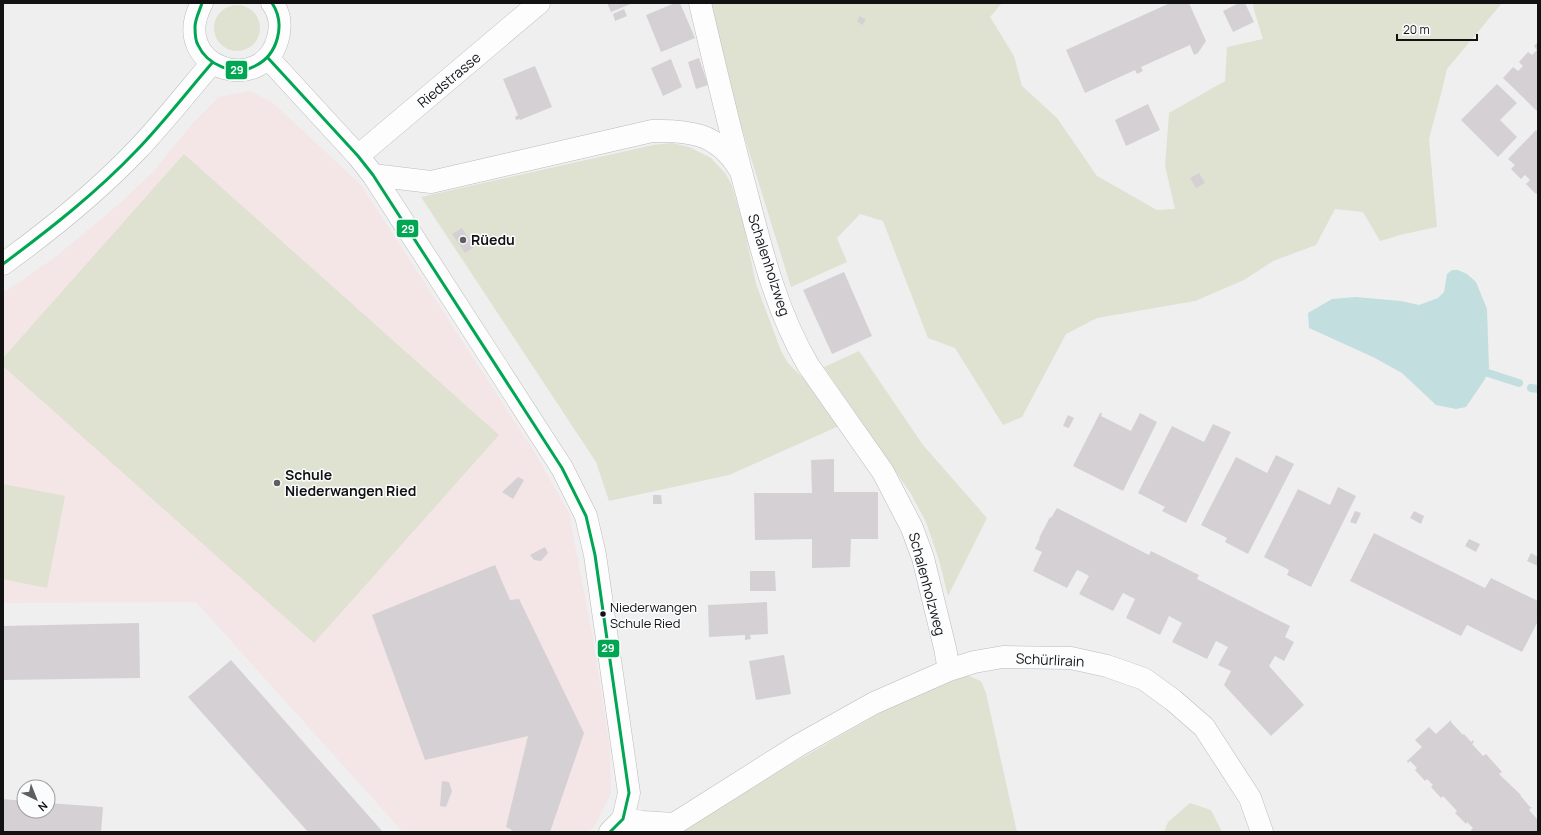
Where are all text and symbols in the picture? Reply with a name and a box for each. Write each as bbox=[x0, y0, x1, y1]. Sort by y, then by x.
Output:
scale bar bbox=[1397, 16, 1477, 42]
text: 20 m bbox=[1403, 21, 1430, 38]
street label: Riedstrasse bbox=[413, 48, 484, 112]
line badge: 29 bbox=[225, 60, 248, 80]
text: 29 bbox=[230, 62, 244, 77]
street label: Schalenholzweg bbox=[744, 211, 795, 318]
line badge: 29 bbox=[396, 219, 419, 238]
text: 29 bbox=[401, 221, 415, 236]
place label: Rüedu bbox=[471, 230, 515, 249]
marker: Rüedu bbox=[458, 235, 468, 245]
place label: Schule Niederwangen Ried bbox=[285, 465, 416, 500]
marker: Schule Niederwangen Ried bbox=[272, 478, 282, 488]
street label: Schalenholzweg bbox=[905, 530, 950, 638]
place label: Niederwangen Schule Ried bbox=[610, 598, 697, 632]
marker: Niederwangen Schule Ried bbox=[598, 609, 608, 619]
line badge: 29 bbox=[597, 639, 620, 658]
text: 29 bbox=[601, 640, 615, 655]
street label: Schürlirain bbox=[1015, 648, 1085, 671]
north arrow bbox=[16, 779, 56, 819]
text: N bbox=[35, 798, 51, 815]

